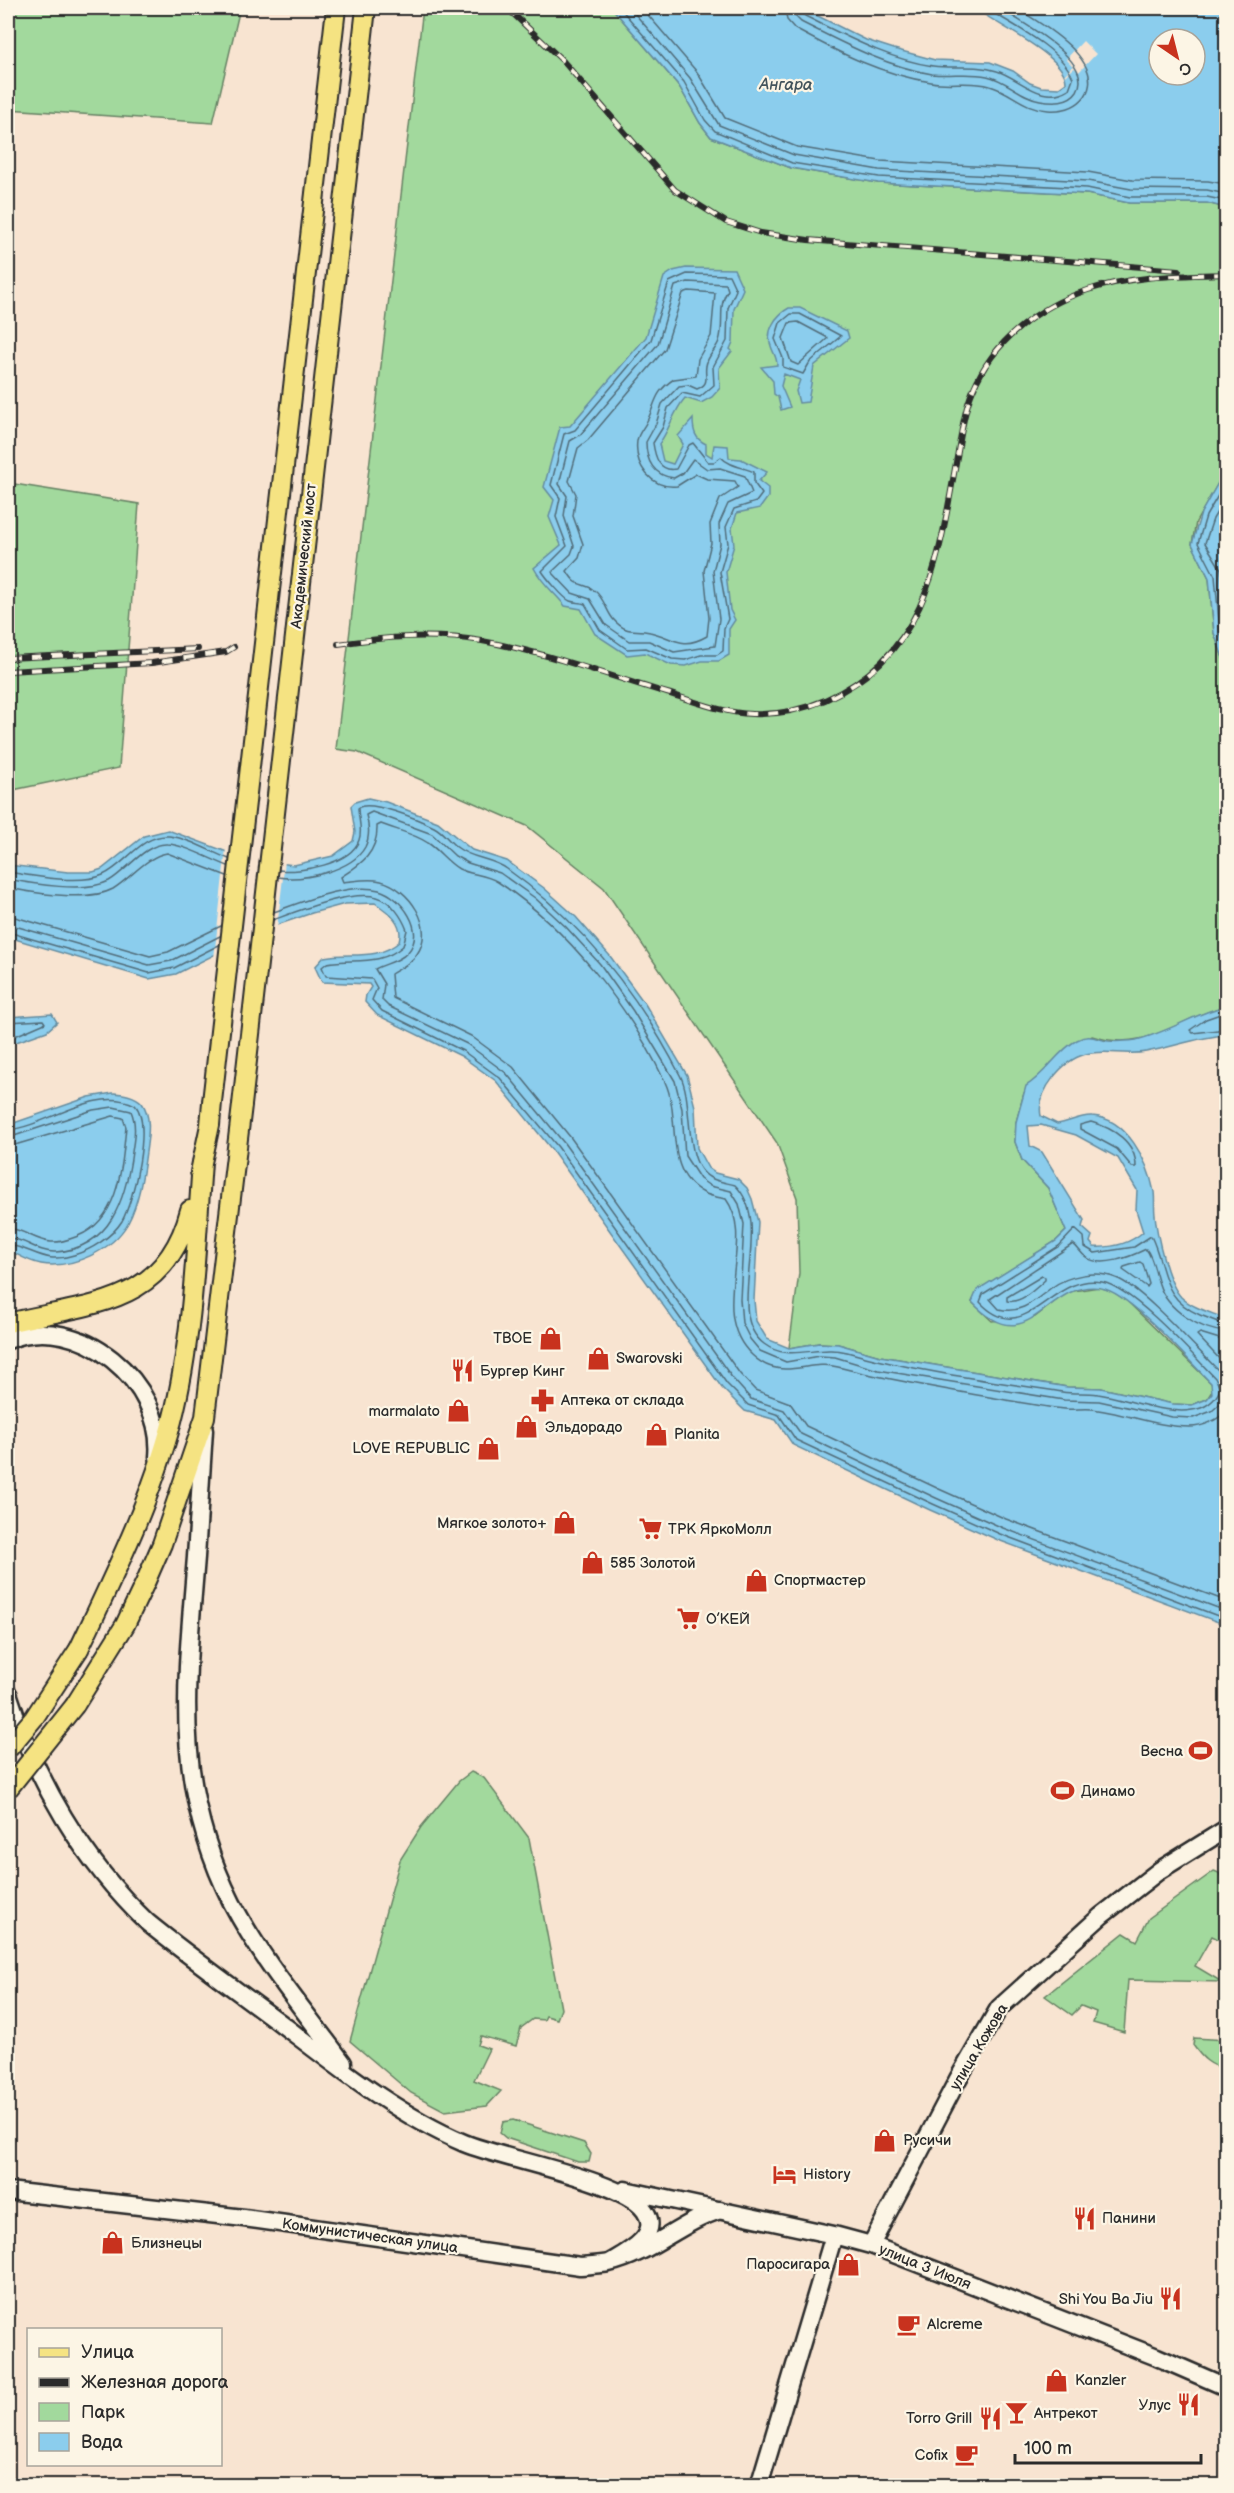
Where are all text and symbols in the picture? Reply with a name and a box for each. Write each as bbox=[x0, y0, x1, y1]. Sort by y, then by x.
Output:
north arrow bbox=[1147, 27, 1207, 87]
text: С bbox=[1175, 57, 1195, 79]
water label: Ангара bbox=[759, 76, 812, 95]
street label: Академический мост bbox=[287, 482, 321, 631]
shop icon: ТВОЕ bbox=[537, 1325, 563, 1351]
place label: ТВОЕ bbox=[493, 1329, 532, 1348]
shop icon: Swarovski bbox=[585, 1345, 611, 1371]
place label: Swarovski bbox=[616, 1349, 683, 1368]
restaurant icon: Бургер Кинг bbox=[449, 1358, 475, 1384]
place label: Бургер Кинг bbox=[480, 1362, 565, 1381]
pharmacy icon: Аптека от склада bbox=[530, 1387, 556, 1413]
place label: Аптека от склада bbox=[560, 1391, 684, 1410]
shop icon: marmalato bbox=[445, 1398, 471, 1424]
place label: marmalato bbox=[368, 1402, 440, 1421]
shop icon: Эльдорадо bbox=[514, 1414, 540, 1440]
place label: Эльдорадо bbox=[545, 1418, 623, 1437]
shop icon: Planita bbox=[643, 1421, 669, 1447]
place label: Planita bbox=[674, 1425, 720, 1444]
shop icon: LOVE REPUBLIC bbox=[475, 1435, 501, 1461]
place label: LOVE REPUBLIC bbox=[352, 1439, 470, 1458]
shop icon: Мягкое золото+ bbox=[552, 1510, 578, 1536]
place label: Мягкое золото+ bbox=[437, 1514, 547, 1533]
supermarket icon: ТРК ЯркоМолл bbox=[637, 1516, 663, 1542]
place label: ТРК ЯркоМолл bbox=[668, 1520, 772, 1539]
shop icon: 585 Золотой bbox=[579, 1550, 605, 1576]
place label: 585 Золотой bbox=[610, 1554, 696, 1573]
shop icon: Спортмастер bbox=[743, 1567, 769, 1593]
place label: Спортмастер bbox=[774, 1571, 866, 1590]
supermarket icon: О’КЕЙ bbox=[675, 1606, 701, 1632]
place label: О’КЕЙ bbox=[706, 1610, 750, 1629]
sports icon: Весна bbox=[1188, 1738, 1214, 1764]
place label: Весна bbox=[1140, 1742, 1183, 1761]
sports icon: Динамо bbox=[1050, 1778, 1076, 1804]
place label: Динамо bbox=[1081, 1782, 1135, 1801]
street label: улица Кожова bbox=[946, 2000, 1012, 2094]
shop icon: Русичи bbox=[872, 2127, 898, 2153]
place label: Русичи bbox=[903, 2131, 951, 2150]
hotel icon: History bbox=[772, 2161, 798, 2187]
place label: History bbox=[803, 2165, 851, 2184]
restaurant icon: Панини bbox=[1071, 2205, 1097, 2231]
place label: Панини bbox=[1102, 2209, 1156, 2228]
street label: Коммунистическая улица bbox=[281, 2214, 459, 2258]
shop icon: Близнецы bbox=[100, 2230, 126, 2256]
place label: Близнецы bbox=[131, 2234, 202, 2253]
street label: улица 3 Июля bbox=[876, 2240, 974, 2294]
shop icon: Паросигара bbox=[835, 2251, 861, 2277]
place label: Паросигара bbox=[746, 2255, 830, 2274]
restaurant icon: Shi You Ba Jiu bbox=[1158, 2286, 1184, 2312]
place label: Shi You Ba Jiu bbox=[1059, 2290, 1153, 2309]
cafe icon: Alcreme bbox=[896, 2311, 922, 2337]
place label: Alcreme bbox=[927, 2315, 983, 2334]
legend bbox=[27, 2328, 222, 2466]
text: Улица bbox=[81, 2342, 135, 2363]
shop icon: Kanzler bbox=[1044, 2367, 1070, 2393]
place label: Kanzler bbox=[1075, 2371, 1127, 2390]
text: Железная дорога bbox=[81, 2372, 229, 2393]
restaurant icon: Улус bbox=[1176, 2392, 1202, 2418]
place label: Улус bbox=[1138, 2396, 1172, 2415]
bar icon: Антрекот bbox=[1003, 2400, 1029, 2426]
text: Парк bbox=[81, 2402, 125, 2423]
place label: Антрекот bbox=[1033, 2404, 1098, 2423]
restaurant icon: Torro Grill bbox=[977, 2405, 1003, 2431]
place label: Torro Grill bbox=[906, 2409, 972, 2428]
scale bar bbox=[1015, 2427, 1201, 2465]
text: Вода bbox=[81, 2432, 123, 2453]
text: 100 m bbox=[1024, 2438, 1072, 2459]
cafe icon: Cofix bbox=[953, 2442, 979, 2468]
place label: Cofix bbox=[915, 2446, 948, 2465]

